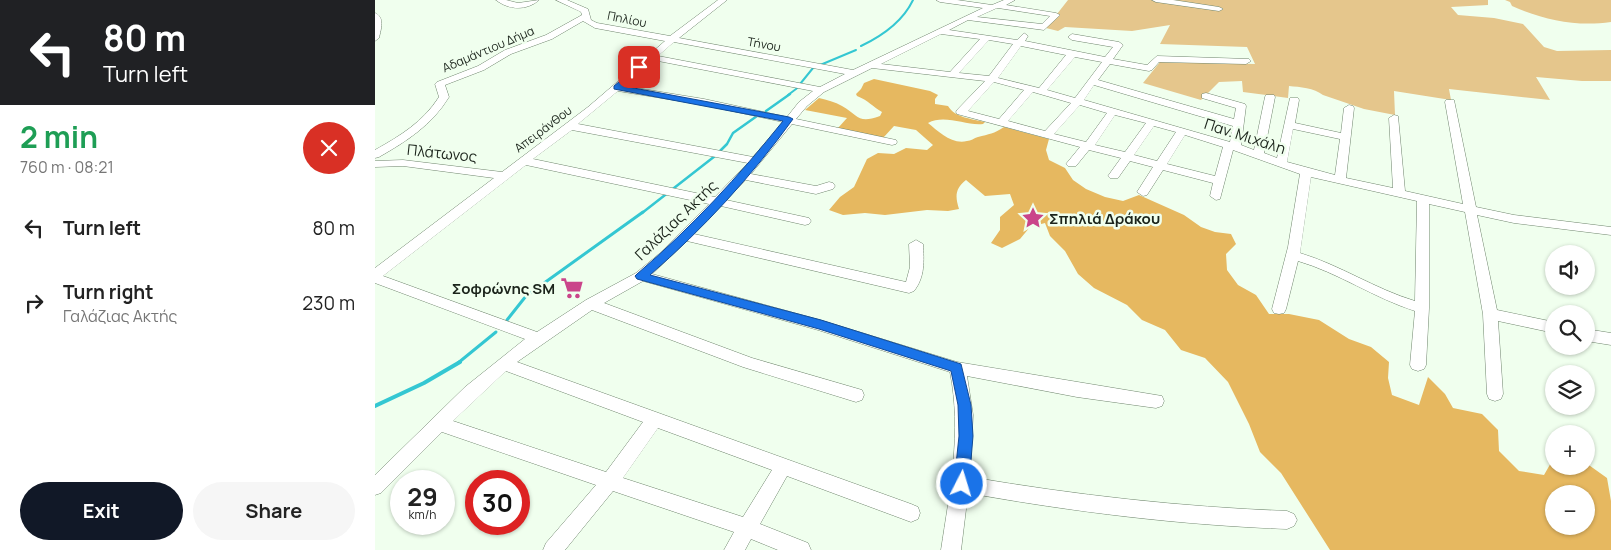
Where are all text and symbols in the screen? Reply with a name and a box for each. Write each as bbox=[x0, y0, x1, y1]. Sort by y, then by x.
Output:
street label: Πηλίου bbox=[606, 7, 648, 31]
text: 80 m bbox=[103, 14, 186, 62]
icon: left bbox=[20, 20, 85, 85]
street label: Αδαμάντιου Δήμα bbox=[439, 22, 537, 76]
street label: Τήνου bbox=[746, 33, 782, 55]
pin bbox=[618, 46, 660, 88]
icon: arrive bbox=[625, 53, 653, 81]
text: Turn left bbox=[103, 59, 188, 89]
street label: Απειράνθου bbox=[511, 102, 575, 156]
street label: Παν. Μιχάλη bbox=[1202, 113, 1288, 159]
text: 2 min bbox=[20, 116, 98, 157]
button: close bbox=[303, 122, 355, 174]
street label: Πλάτωνος bbox=[406, 139, 478, 167]
text: 760 m · 08:21 bbox=[20, 156, 114, 178]
street label: Γαλάζιας Ακτής bbox=[630, 175, 722, 265]
place icon: Σπηλιά Δράκου bbox=[1020, 205, 1046, 231]
place label: Σπηλιά Δράκου bbox=[1049, 208, 1160, 229]
icon: left bbox=[20, 214, 48, 242]
text: Turn left bbox=[63, 215, 141, 241]
text: 80 m bbox=[312, 215, 355, 241]
map controls bbox=[1545, 245, 1595, 535]
button: sound bbox=[1545, 245, 1595, 295]
supermarket icon: Σοφρώνης SM bbox=[559, 275, 585, 301]
place label: Σοφρώνης SM bbox=[452, 278, 555, 299]
text: Turn right bbox=[63, 279, 153, 305]
icon: right bbox=[20, 289, 48, 317]
text: 230 m bbox=[302, 290, 355, 316]
text: Γαλάζιας Ακτής bbox=[63, 305, 177, 327]
button: search bbox=[1545, 305, 1595, 355]
button: layers bbox=[1545, 365, 1595, 415]
button: + bbox=[1545, 425, 1595, 475]
position arrow bbox=[935, 457, 987, 509]
speed limit sign: 30 bbox=[465, 470, 530, 535]
text: 29 bbox=[407, 479, 438, 514]
button: Exit bbox=[20, 482, 183, 540]
button: Share bbox=[193, 482, 355, 540]
button: − bbox=[1545, 485, 1595, 535]
text: km/h bbox=[409, 506, 436, 523]

